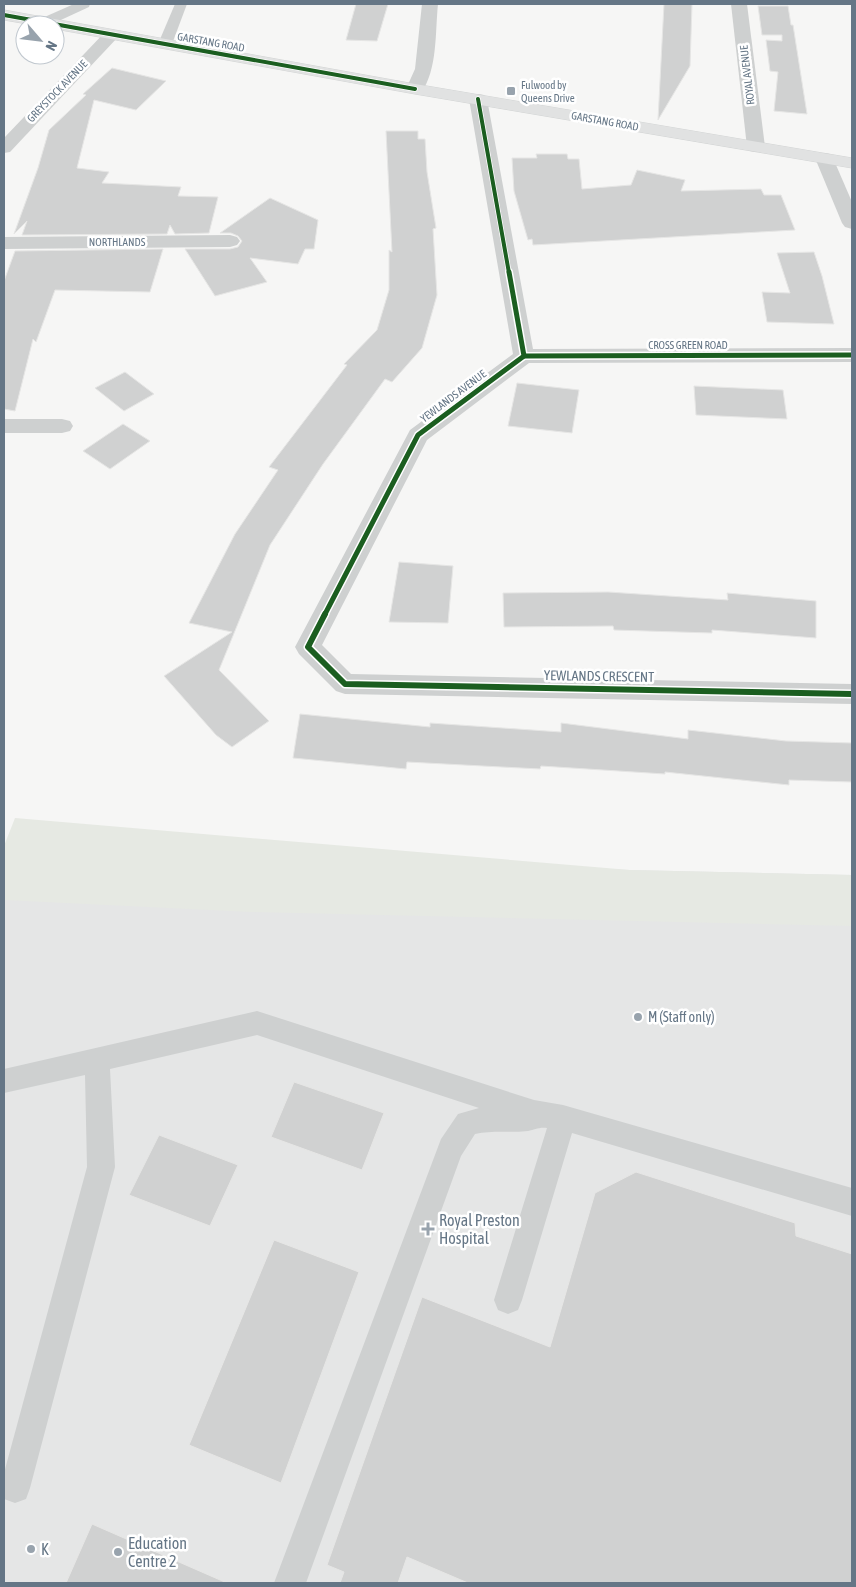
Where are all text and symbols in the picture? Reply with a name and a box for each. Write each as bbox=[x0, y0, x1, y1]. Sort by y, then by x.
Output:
north arrow bbox=[15, 15, 65, 65]
street label: GARSTANG ROAD bbox=[176, 30, 246, 54]
text: N bbox=[42, 39, 60, 54]
street label: ROYAL AVENUE bbox=[737, 44, 757, 105]
street label: GREYSTOCK AVENUE bbox=[24, 57, 90, 124]
place label: Fulwood by Queens Drive bbox=[521, 79, 575, 104]
marker: Fulwood by Queens Drive bbox=[505, 85, 517, 97]
street label: GARSTANG ROAD bbox=[570, 109, 640, 133]
street label: NORTHLANDS bbox=[89, 236, 146, 248]
street label: CROSS GREEN ROAD bbox=[648, 339, 728, 351]
street label: YEWLANDS AVENUE bbox=[418, 367, 488, 425]
street label: YEWLANDS CRESCENT bbox=[544, 667, 654, 685]
place label: M (Staff only) bbox=[648, 1009, 715, 1025]
marker: M (Staff only) bbox=[632, 1011, 644, 1023]
place label: Royal Preston Hospital bbox=[439, 1211, 520, 1248]
marker: Royal Preston Hospital bbox=[421, 1222, 435, 1236]
place label: Education Centre 2 bbox=[128, 1534, 187, 1570]
place label: K bbox=[41, 1540, 49, 1558]
marker: K bbox=[25, 1543, 37, 1555]
marker: Education Centre 2 bbox=[112, 1546, 124, 1558]

